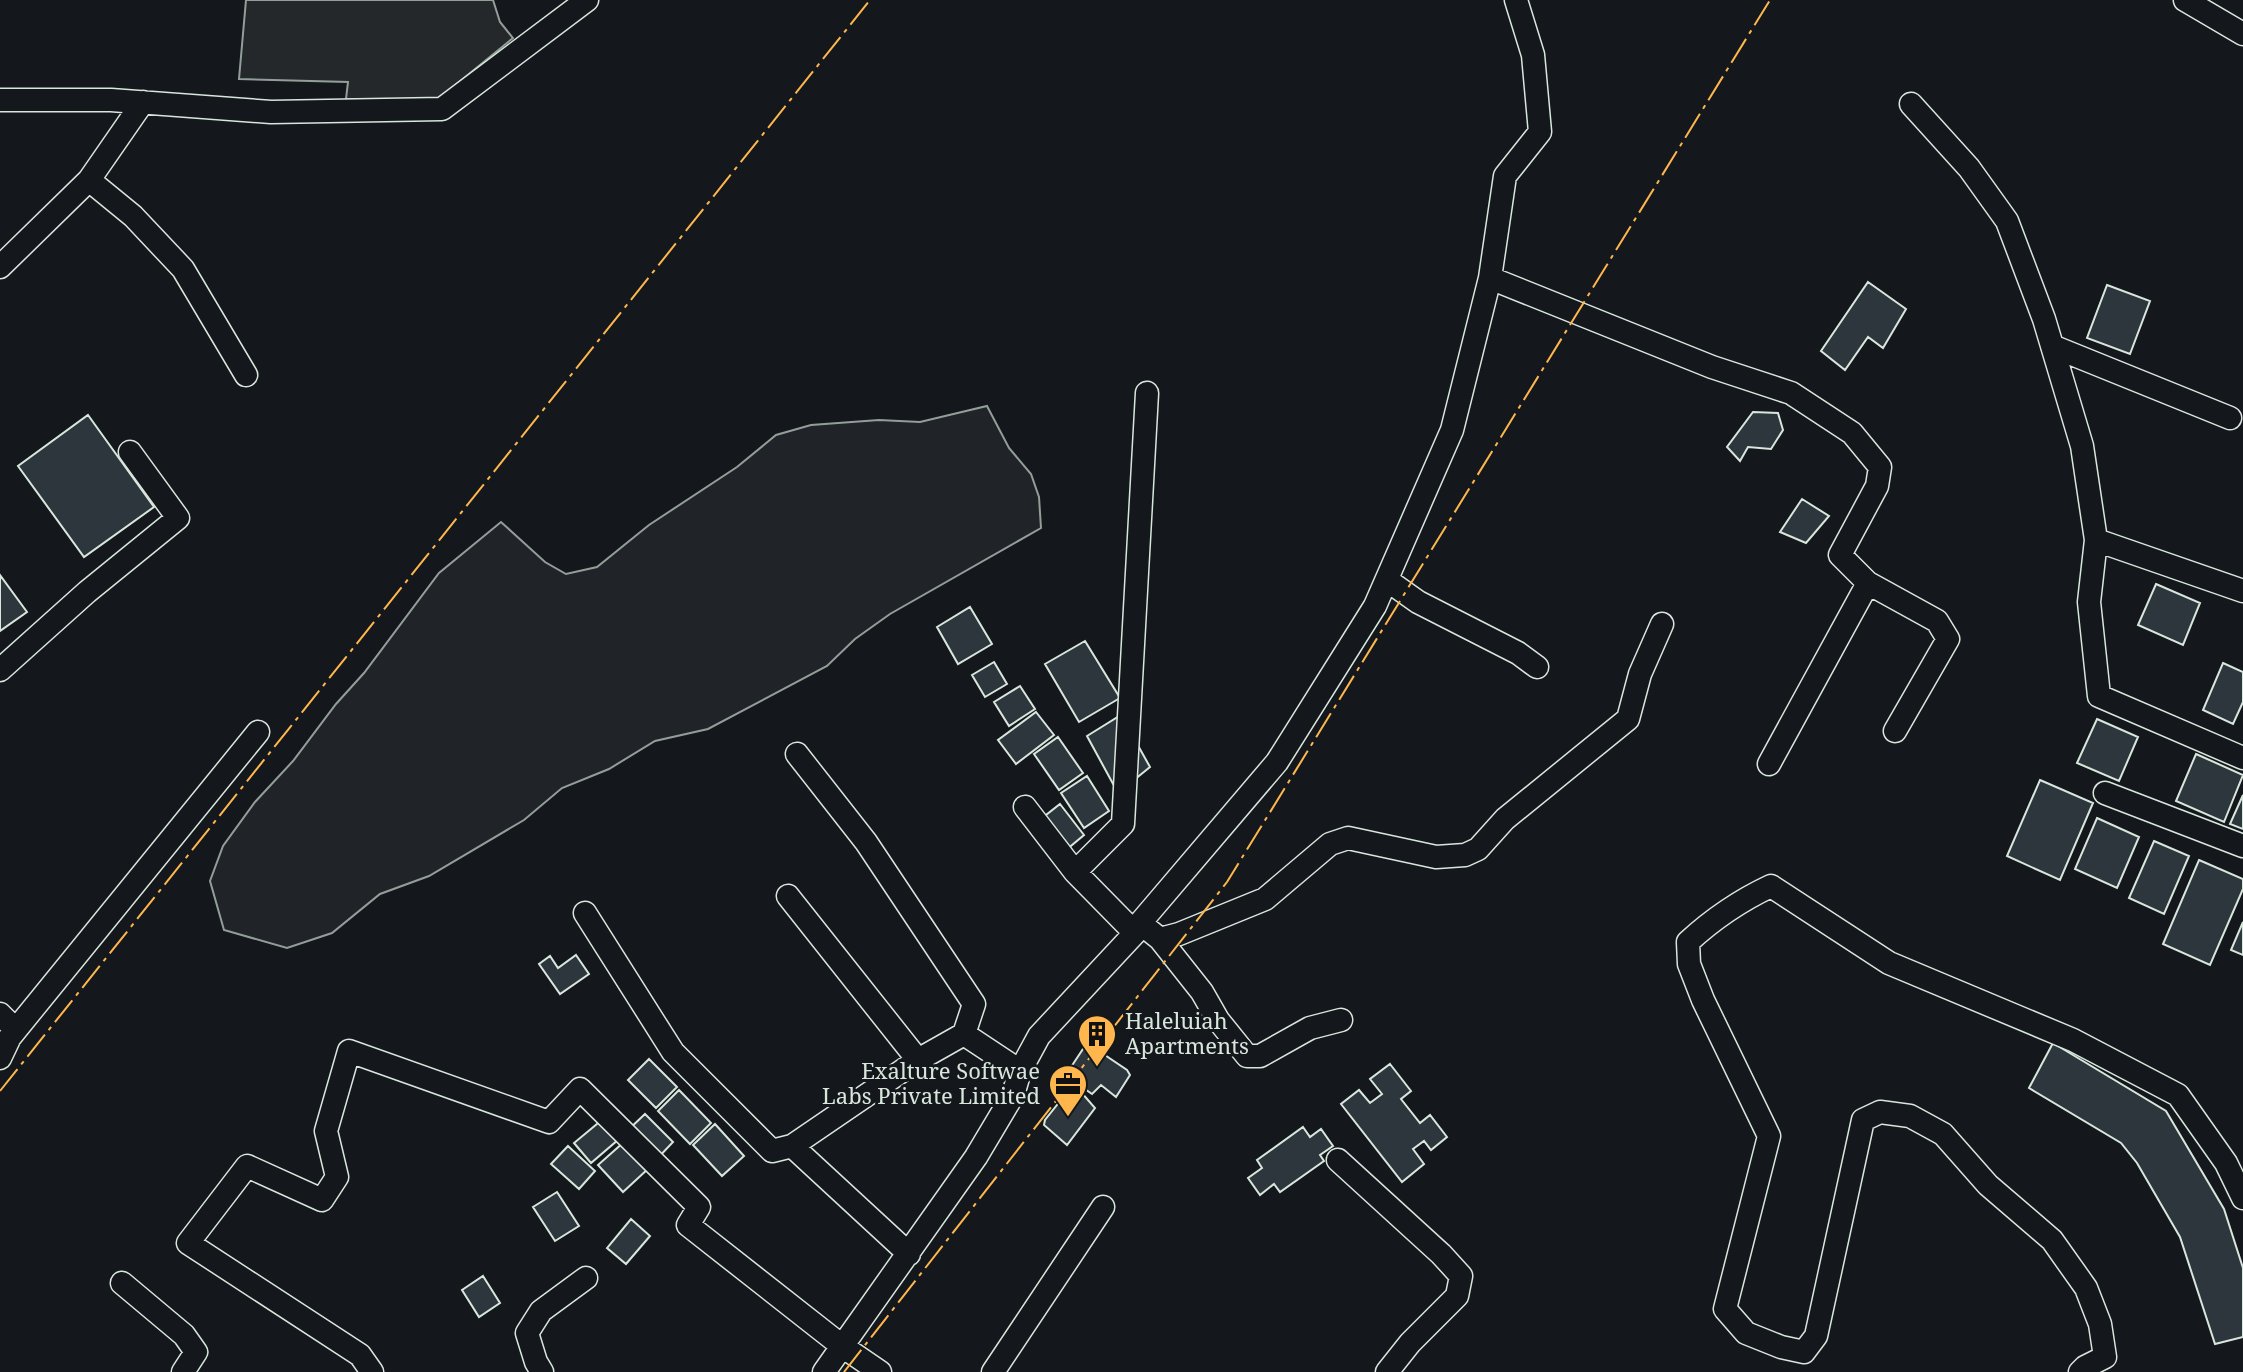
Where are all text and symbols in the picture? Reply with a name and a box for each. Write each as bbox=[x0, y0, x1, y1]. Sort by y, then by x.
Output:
place label: Haleluiah Apartments bbox=[1125, 1005, 1249, 1060]
building icon: Haleluiah Apartments bbox=[1076, 1013, 1118, 1068]
place label: Exalture Softwae Labs Private Limited bbox=[822, 1055, 1040, 1110]
office icon: Exalture Softwae Labs Private Limited bbox=[1047, 1063, 1089, 1118]

